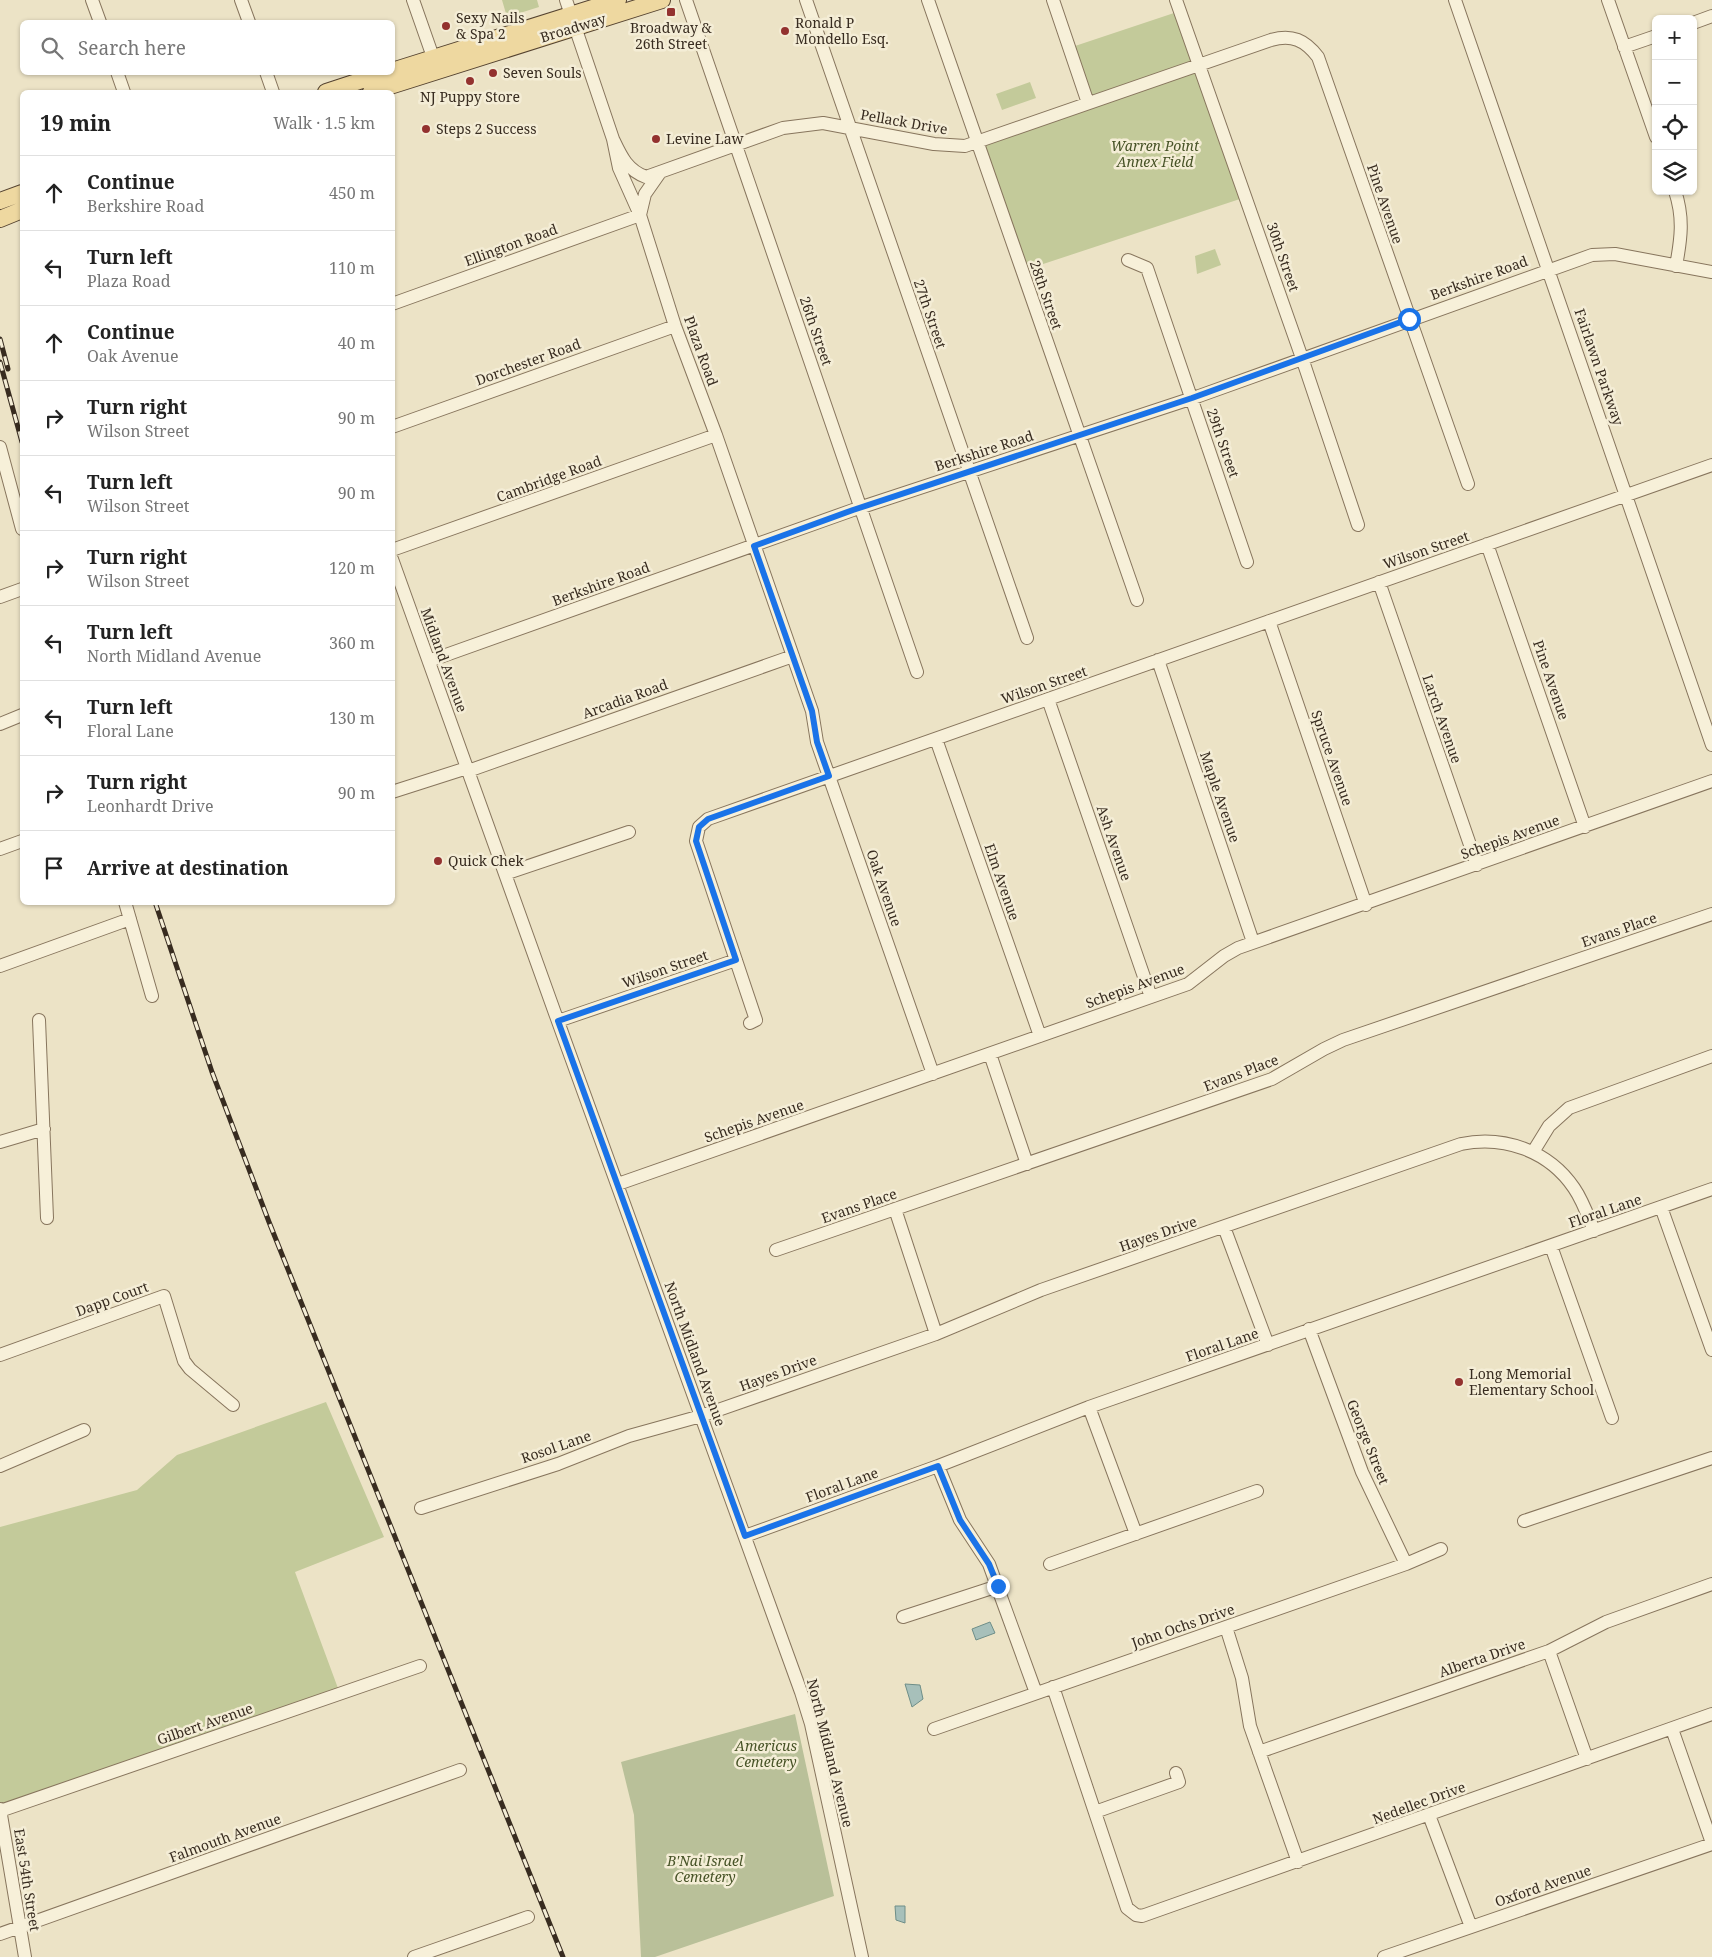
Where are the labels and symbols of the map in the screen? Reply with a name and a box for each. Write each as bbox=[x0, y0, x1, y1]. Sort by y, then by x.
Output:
marker: Broadway & 26th Street bbox=[665, 6, 677, 18]
place label: Sexy Nails & Spa 2 bbox=[456, 8, 524, 43]
street label: Broadway bbox=[538, 8, 608, 47]
place label: Ronald P Mondello Esq. bbox=[795, 13, 889, 48]
place label: Broadway & 26th Street bbox=[630, 18, 713, 53]
marker: Sexy Nails & Spa 2 bbox=[440, 20, 452, 32]
marker: Ronald P Mondello Esq. bbox=[779, 25, 791, 37]
place label: Seven Souls bbox=[503, 63, 582, 82]
marker: Seven Souls bbox=[487, 67, 499, 79]
marker: NJ Puppy Store bbox=[464, 75, 476, 87]
place label: NJ Puppy Store bbox=[420, 87, 520, 106]
street label: Pellack Drive bbox=[859, 105, 949, 139]
place label: Steps 2 Success bbox=[436, 119, 536, 138]
marker: Steps 2 Success bbox=[420, 123, 432, 135]
place label: Levine Law bbox=[666, 129, 745, 148]
marker: Levine Law bbox=[650, 133, 662, 145]
park label: Warren Point Annex Field bbox=[1111, 136, 1200, 171]
street label: Pine Avenue bbox=[1363, 161, 1408, 246]
street label: Ellington Road bbox=[462, 219, 560, 270]
street label: 30th Street bbox=[1263, 220, 1304, 294]
street label: Berkshire Road bbox=[1427, 251, 1531, 304]
street label: 28th Street bbox=[1026, 258, 1067, 332]
street label: 27th Street bbox=[910, 277, 951, 351]
street label: 26th Street bbox=[796, 294, 837, 368]
street label: Fairlawn Parkway bbox=[1571, 306, 1628, 428]
route start bbox=[1398, 308, 1421, 331]
street label: Plaza Road bbox=[680, 313, 723, 389]
street label: Dorchester Road bbox=[473, 334, 584, 389]
street label: 29th Street bbox=[1203, 406, 1244, 480]
street label: Berkshire Road bbox=[932, 426, 1036, 475]
street label: Cambridge Road bbox=[494, 451, 604, 506]
street label: Wilson Street bbox=[1380, 526, 1471, 573]
street label: Berkshire Road bbox=[549, 557, 653, 610]
street label: Midland Avenue bbox=[417, 605, 472, 715]
street label: Pine Avenue bbox=[1529, 637, 1574, 722]
street label: Wilson Street bbox=[998, 661, 1089, 708]
street label: Larch Avenue bbox=[1418, 672, 1467, 766]
street label: Arcadia Road bbox=[579, 674, 671, 723]
street label: Spruce Avenue bbox=[1307, 708, 1358, 808]
street label: Maple Avenue bbox=[1196, 749, 1245, 845]
street label: Ash Avenue bbox=[1093, 803, 1136, 883]
street label: Schepis Avenue bbox=[1458, 810, 1562, 863]
street label: Elm Avenue bbox=[980, 841, 1024, 923]
street label: Oak Avenue bbox=[862, 847, 907, 929]
place label: Quick Chek bbox=[448, 851, 524, 870]
marker: Quick Chek bbox=[432, 855, 444, 867]
street label: Evans Place bbox=[1579, 908, 1659, 951]
street label: Wilson Street bbox=[619, 945, 710, 992]
street label: Schepis Avenue bbox=[1083, 959, 1187, 1012]
street label: Evans Place bbox=[1201, 1050, 1281, 1096]
street label: Schepis Avenue bbox=[702, 1095, 806, 1146]
street label: Evans Place bbox=[819, 1184, 899, 1227]
street label: Floral Lane bbox=[1566, 1189, 1644, 1232]
street label: Hayes Drive bbox=[1116, 1211, 1199, 1256]
street label: Dapp Court bbox=[73, 1277, 151, 1320]
street label: North Midland Avenue bbox=[660, 1279, 730, 1429]
street label: Floral Lane bbox=[1183, 1323, 1261, 1366]
street label: Hayes Drive bbox=[737, 1350, 819, 1395]
place label: Long Memorial Elementary School bbox=[1469, 1364, 1595, 1399]
marker: Long Memorial Elementary School bbox=[1453, 1376, 1465, 1388]
street label: George Street bbox=[1343, 1397, 1394, 1487]
street label: Rosol Lane bbox=[518, 1426, 593, 1467]
street label: Floral Lane bbox=[803, 1463, 881, 1506]
route end bbox=[987, 1575, 1010, 1598]
street label: John Ochs Drive bbox=[1128, 1599, 1237, 1652]
street label: Alberta Drive bbox=[1436, 1634, 1528, 1681]
street label: North Midland Avenue bbox=[803, 1677, 858, 1829]
street label: Gilbert Avenue bbox=[154, 1698, 255, 1749]
park label: Americus Cemetery bbox=[734, 1736, 797, 1771]
street label: Nedellec Drive bbox=[1370, 1777, 1468, 1828]
street label: Falmouth Avenue bbox=[166, 1808, 283, 1867]
street label: East 54th Street bbox=[10, 1827, 45, 1933]
park label: B'Nai Israel Cemetery bbox=[666, 1851, 744, 1886]
street label: Oxford Avenue bbox=[1492, 1860, 1593, 1911]

